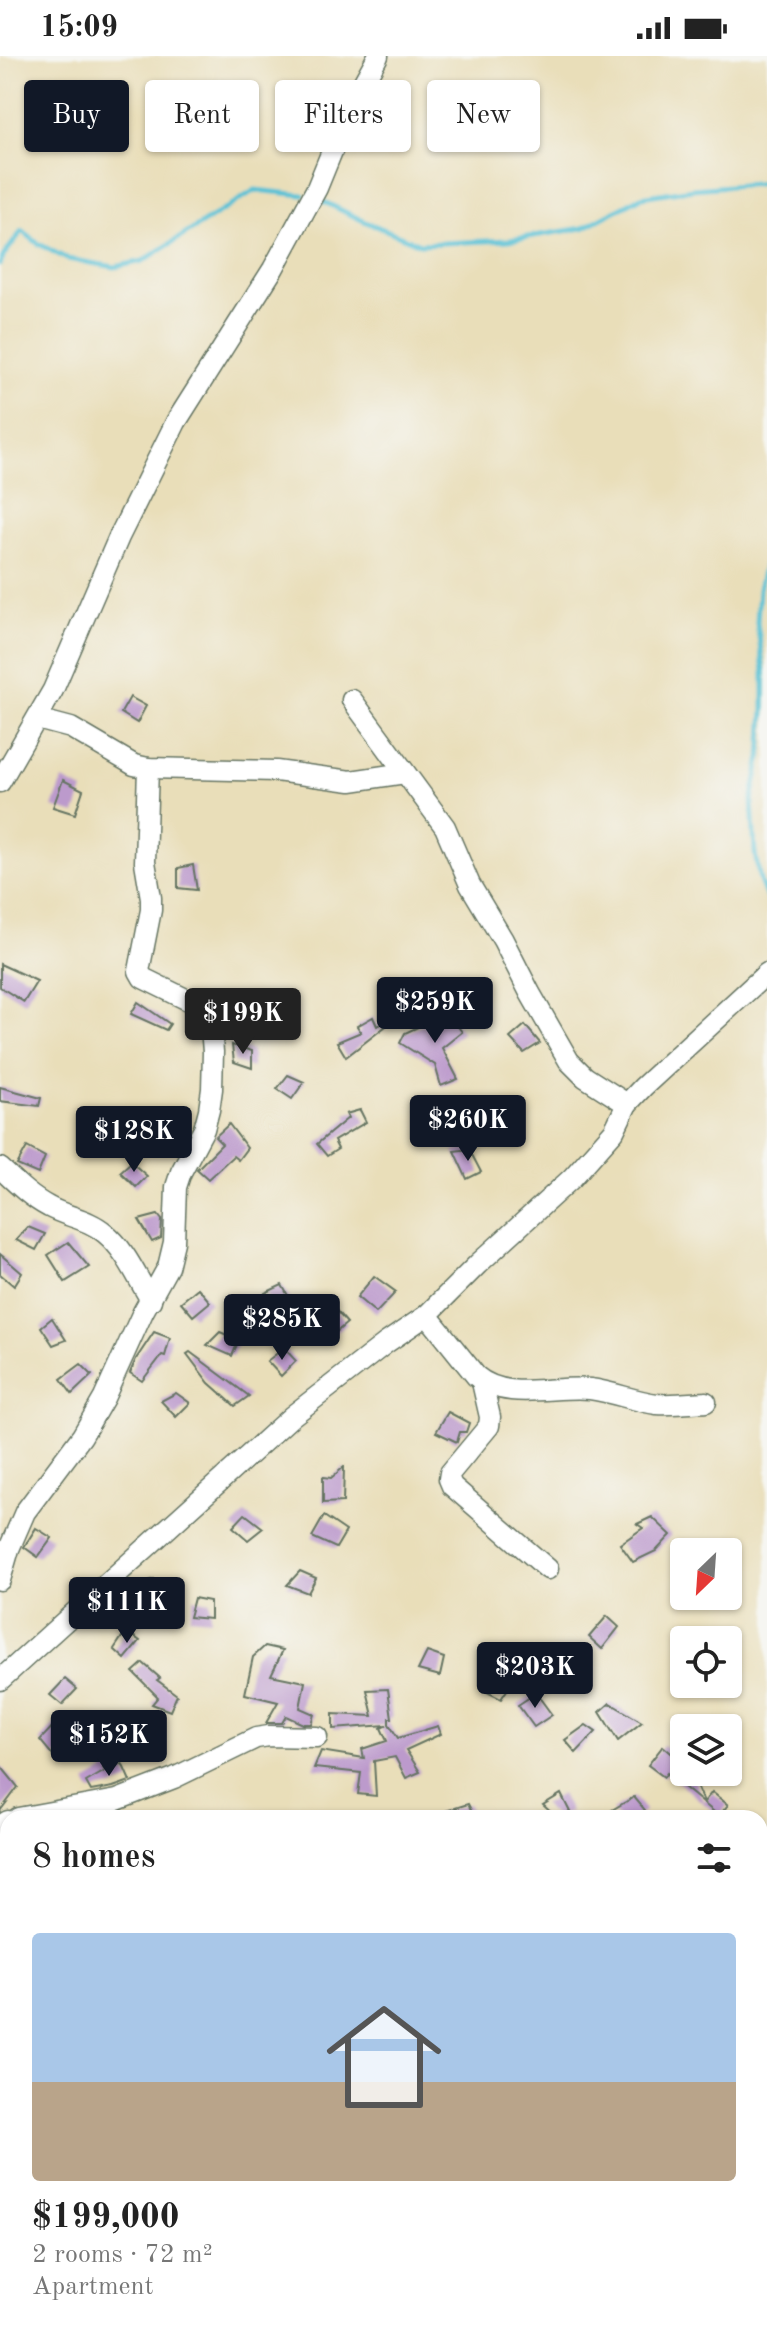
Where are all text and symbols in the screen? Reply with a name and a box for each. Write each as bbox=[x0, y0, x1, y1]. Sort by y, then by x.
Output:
text: 15:09 bbox=[40, 13, 118, 43]
chip: Buy bbox=[24, 80, 129, 152]
chip: Rent bbox=[145, 80, 259, 152]
chip: Filters bbox=[275, 80, 411, 152]
chip: New bbox=[427, 80, 540, 152]
pin: $259K bbox=[379, 977, 491, 1045]
pin: $199K bbox=[187, 988, 299, 1056]
text: $259K bbox=[395, 990, 475, 1016]
text: $199K bbox=[203, 1001, 283, 1027]
pin: $260K bbox=[412, 1095, 524, 1163]
pin: $128K bbox=[78, 1106, 190, 1174]
text: $260K bbox=[428, 1108, 508, 1134]
text: $128K bbox=[94, 1119, 174, 1145]
pin: $285K bbox=[226, 1294, 338, 1362]
text: $285K bbox=[242, 1307, 322, 1333]
north arrow bbox=[670, 1538, 742, 1610]
map controls bbox=[670, 1538, 742, 1786]
pin: $111K bbox=[71, 1577, 183, 1645]
text: $111K bbox=[87, 1590, 167, 1616]
button: locate bbox=[670, 1626, 742, 1698]
pin: $203K bbox=[479, 1642, 591, 1710]
text: $203K bbox=[495, 1655, 575, 1681]
pin: $152K bbox=[53, 1710, 165, 1778]
button: layers bbox=[670, 1714, 742, 1786]
text: $152K bbox=[69, 1723, 149, 1749]
icon: filters bbox=[692, 1836, 736, 1880]
text: 8 homes bbox=[32, 1841, 155, 1875]
icon: home bbox=[312, 1985, 456, 2129]
text: $199,000 bbox=[32, 2201, 180, 2235]
text: 2 rooms · 72 m² bbox=[32, 2242, 213, 2268]
text: Apartment bbox=[32, 2274, 154, 2300]

